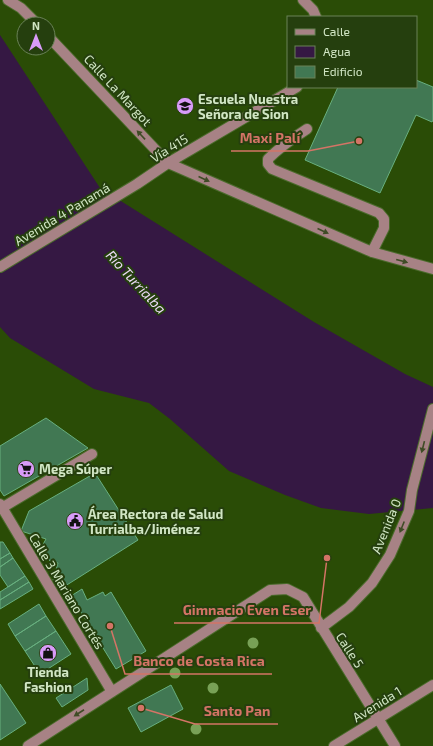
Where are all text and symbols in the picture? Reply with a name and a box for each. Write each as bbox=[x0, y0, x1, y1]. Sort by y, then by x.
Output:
north arrow bbox=[16, 16, 56, 56]
legend bbox=[287, 16, 417, 88]
text: N bbox=[32, 19, 40, 32]
text: Calle bbox=[323, 24, 350, 38]
text: Agua bbox=[323, 44, 351, 58]
street label: Calle La Margot bbox=[81, 51, 155, 129]
text: Edificio bbox=[323, 64, 363, 78]
place label: Escuela Nuestra Señora de Sion bbox=[198, 91, 298, 122]
school or university icon: Escuela Nuestra Señora de Sion bbox=[175, 96, 195, 116]
callout: Maxi Palí bbox=[231, 125, 308, 151]
text: Maxi Palí bbox=[240, 129, 301, 146]
one-way arrow bbox=[137, 130, 146, 140]
street label: Vía 415 bbox=[147, 130, 191, 166]
one-way arrow bbox=[198, 176, 209, 182]
street label: Avenida 4 Panamá bbox=[11, 179, 113, 249]
one-way arrow bbox=[317, 228, 329, 234]
water label: Río Turrialba bbox=[103, 246, 170, 317]
one-way arrow bbox=[396, 258, 409, 264]
one-way arrow bbox=[420, 440, 426, 453]
supermarket icon: Mega Súper bbox=[16, 459, 36, 479]
place label: Mega Súper bbox=[39, 461, 112, 477]
street label: Avenida 0 bbox=[368, 496, 404, 556]
place label: Área Rectora de Salud Turrialba/Jiménez bbox=[88, 505, 223, 537]
public building icon: Área Rectora de Salud Turrialba/Jiménez bbox=[65, 511, 85, 531]
one-way arrow bbox=[399, 522, 405, 533]
street label: Calle 3 Mariano Cortés bbox=[26, 530, 108, 652]
callout: Gimnacio Even Eser bbox=[174, 597, 319, 623]
text: Gimnacio Even Eser bbox=[183, 601, 311, 618]
street label: Calle 5 bbox=[333, 629, 367, 671]
shop icon: Tienda Fashion bbox=[38, 643, 58, 663]
callout: Banco de Costa Rica bbox=[125, 648, 272, 674]
text: Banco de Costa Rica bbox=[133, 652, 265, 669]
place label: Tienda Fashion bbox=[24, 664, 72, 695]
street label: Avenida 1 bbox=[349, 683, 405, 725]
callout: Santo Pan bbox=[195, 698, 278, 724]
text: Santo Pan bbox=[204, 702, 270, 719]
one-way arrow bbox=[74, 709, 84, 717]

